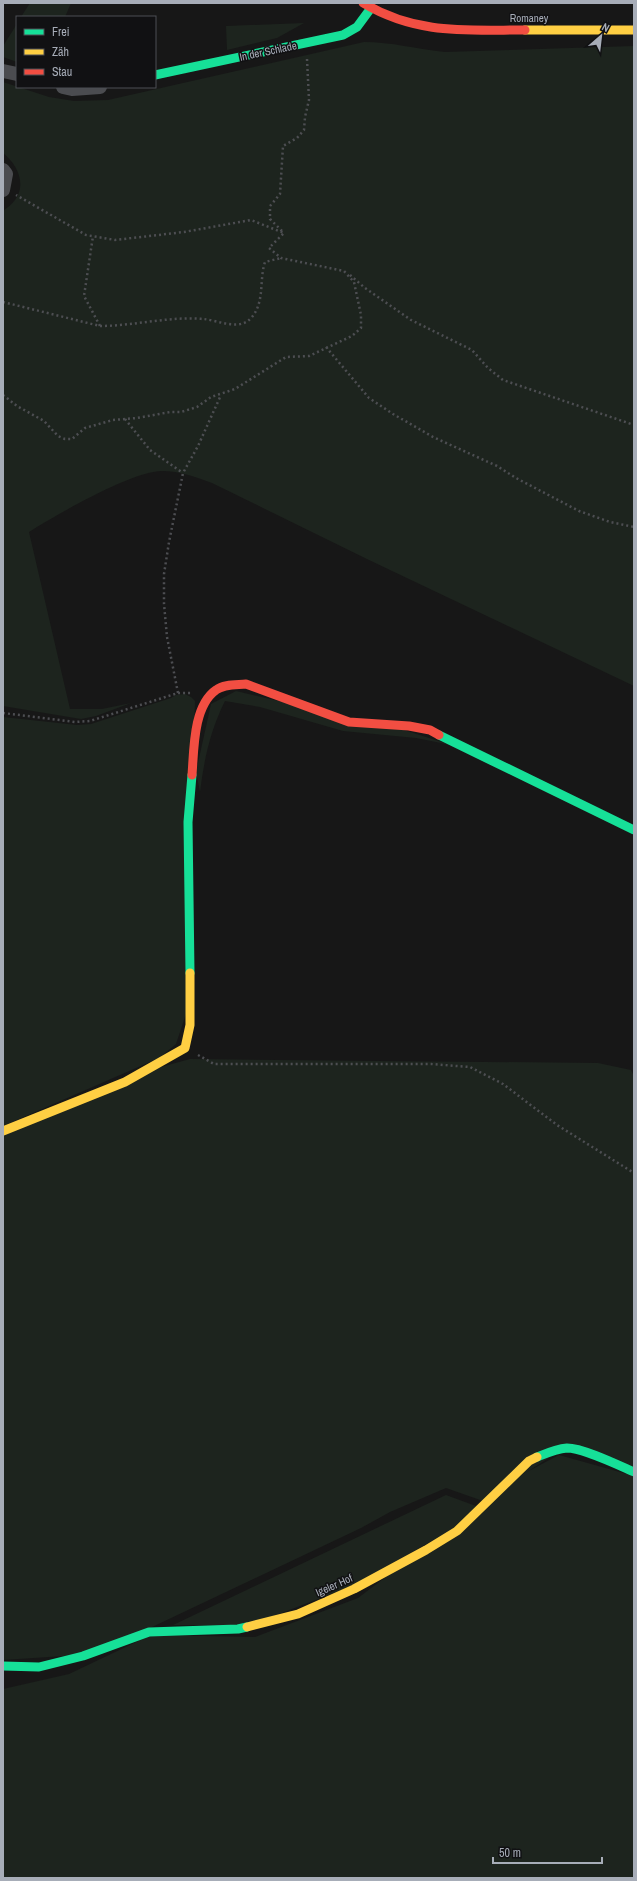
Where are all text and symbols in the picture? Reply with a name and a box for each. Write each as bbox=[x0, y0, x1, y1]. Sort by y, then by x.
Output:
street label: Romaney bbox=[510, 11, 549, 25]
legend bbox=[16, 16, 156, 88]
north arrow bbox=[581, 16, 621, 56]
text: N bbox=[600, 19, 612, 35]
text: Frei bbox=[52, 24, 70, 40]
street label: In der Schlade bbox=[238, 38, 298, 64]
text: Zäh bbox=[52, 44, 69, 60]
text: Stau bbox=[52, 64, 72, 80]
street label: Igeler Hof bbox=[313, 1570, 355, 1599]
scale bar bbox=[493, 1839, 602, 1865]
text: 50 m bbox=[499, 1845, 521, 1861]

